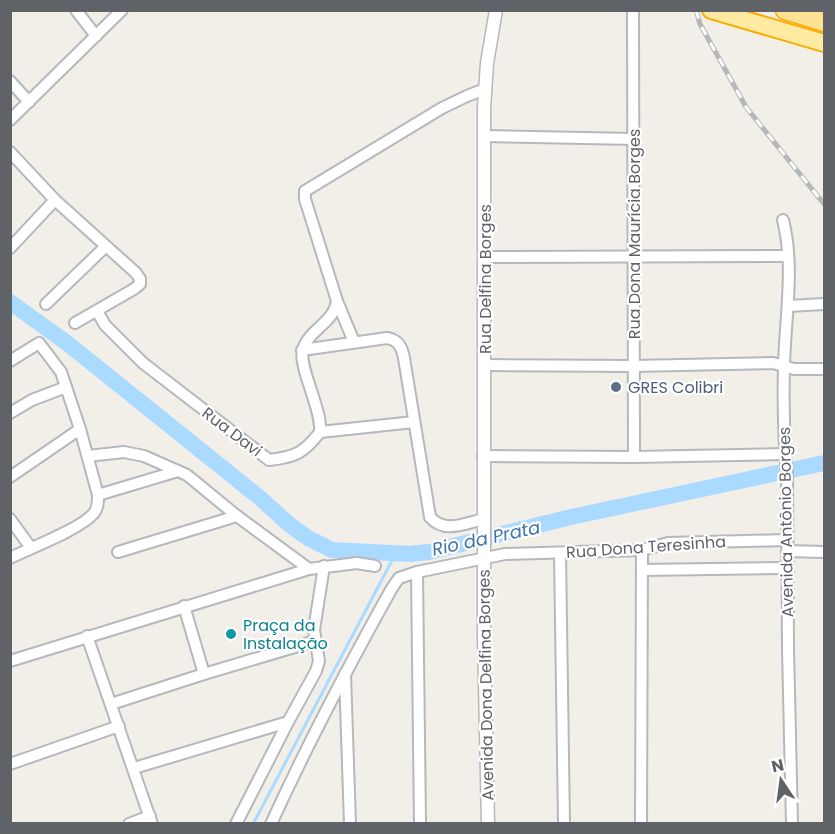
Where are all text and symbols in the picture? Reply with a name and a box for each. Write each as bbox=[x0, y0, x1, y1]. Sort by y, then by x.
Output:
street label: Rua Dona Maurícia Borges bbox=[623, 129, 646, 339]
street label: Rua Delfina Borges bbox=[474, 204, 497, 354]
place label: GRES Colibri bbox=[628, 376, 723, 399]
marker: GRES Colibri bbox=[609, 380, 623, 394]
street label: Rua Davi bbox=[197, 402, 267, 462]
street label: Avenida Antônio Borges bbox=[773, 426, 799, 618]
water label: Rio da Prata bbox=[430, 514, 542, 562]
street label: Rua Dona Teresinha bbox=[565, 530, 727, 564]
street label: Avenida Dona Delfina Borges bbox=[472, 569, 500, 801]
place label: Praça da Instalação bbox=[243, 614, 328, 655]
marker: Praça da Instalação bbox=[224, 627, 238, 641]
north arrow bbox=[751, 750, 811, 810]
text: N bbox=[769, 753, 786, 778]

